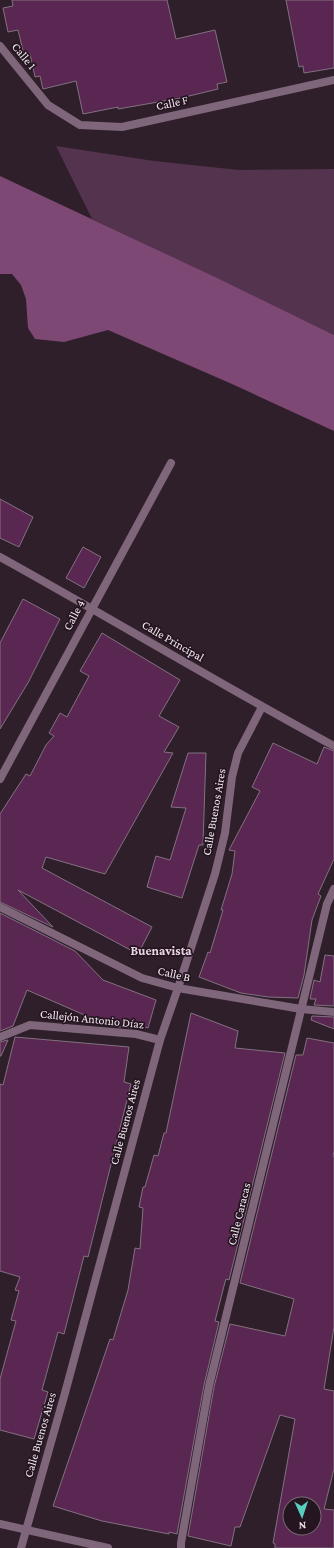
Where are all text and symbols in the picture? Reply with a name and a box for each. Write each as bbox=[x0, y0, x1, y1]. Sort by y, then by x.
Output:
street label: Calle 1 bbox=[9, 40, 39, 72]
street label: Calle F bbox=[155, 93, 189, 113]
street label: Calle 4 bbox=[60, 597, 88, 633]
street label: Calle Principal bbox=[139, 618, 207, 664]
street label: Calle Buenos Aires bbox=[199, 767, 229, 857]
district label: Buenavista bbox=[130, 943, 192, 958]
street label: Calle B bbox=[156, 963, 192, 985]
street label: Callejón Antonio Díaz bbox=[39, 1007, 145, 1031]
street label: Calle Buenos Aires bbox=[107, 1077, 143, 1166]
street label: Calle Caracas bbox=[224, 1181, 254, 1247]
street label: Calle Buenos Aires bbox=[21, 1391, 59, 1479]
north arrow bbox=[282, 1496, 322, 1536]
text: N bbox=[298, 1520, 307, 1532]

